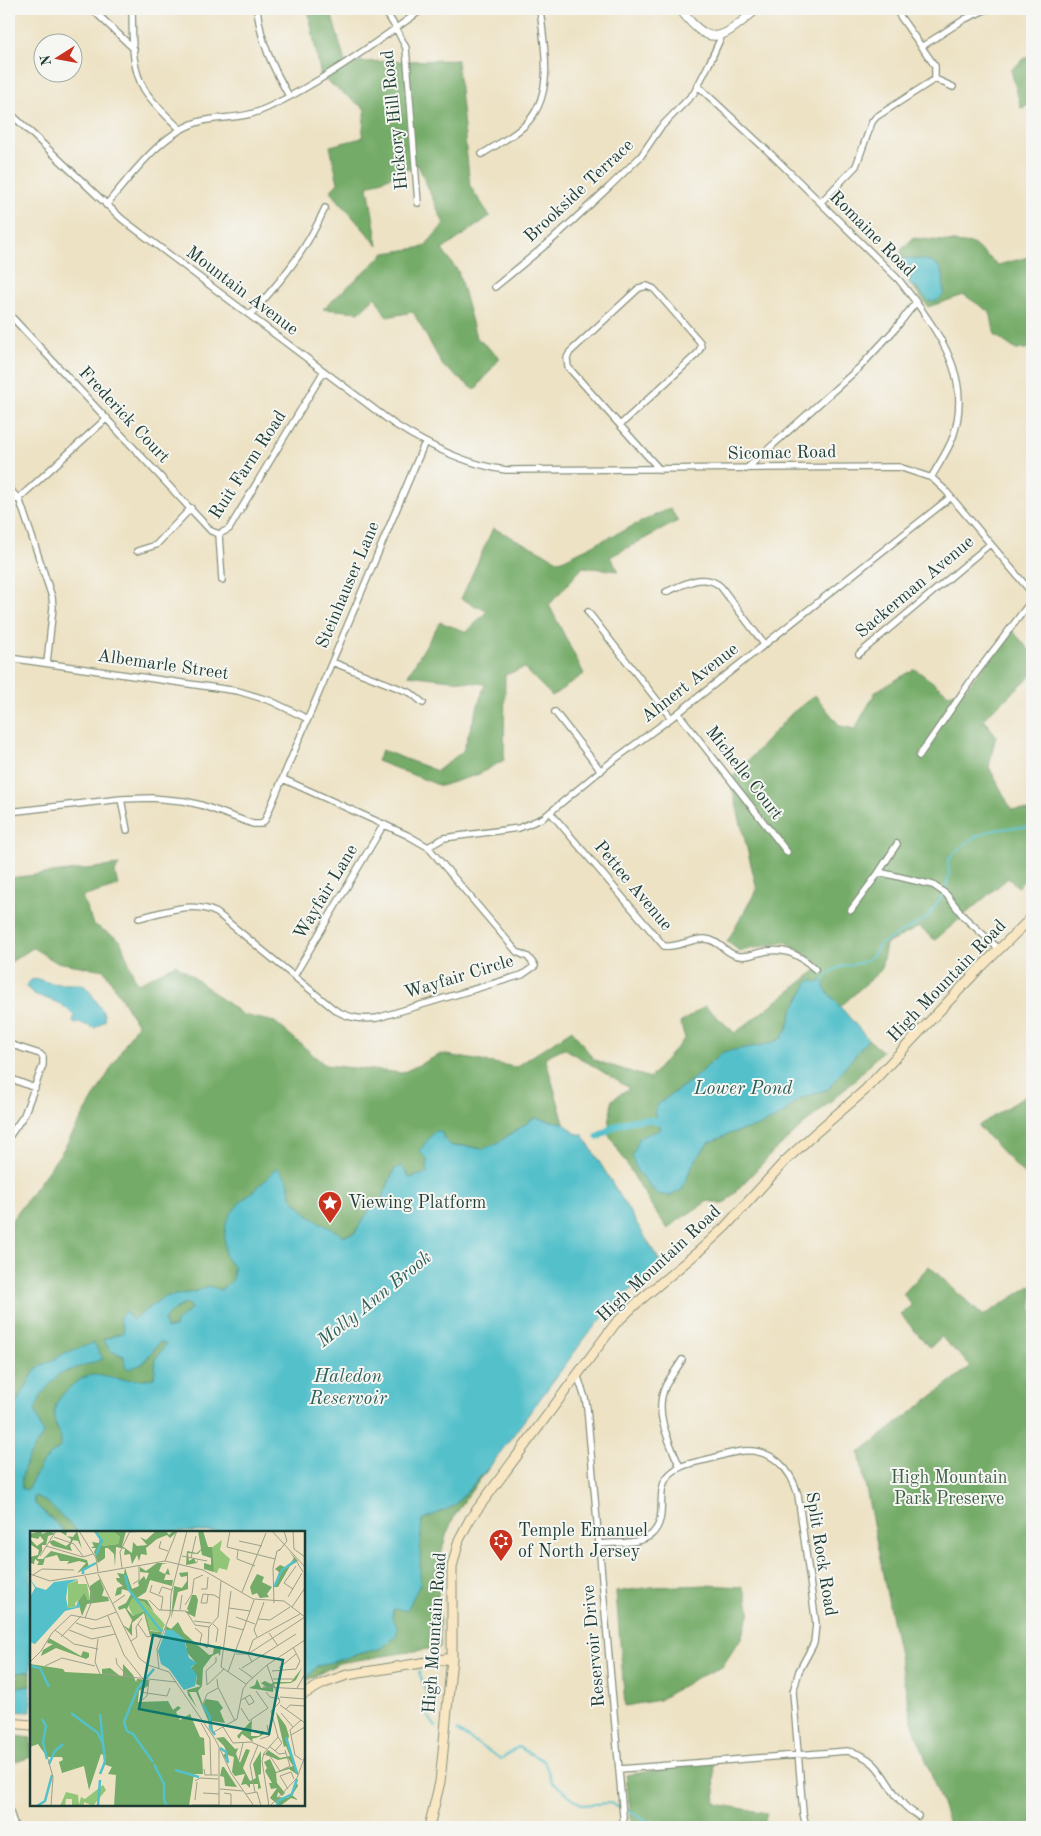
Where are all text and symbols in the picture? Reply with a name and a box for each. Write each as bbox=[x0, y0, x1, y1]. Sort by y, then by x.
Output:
north arrow bbox=[32, 32, 82, 82]
street label: Hickory Hill Road bbox=[379, 49, 411, 191]
text: N bbox=[38, 53, 54, 67]
street label: Brookside Terrace bbox=[521, 136, 637, 246]
street label: Romaine Road bbox=[826, 188, 918, 280]
street label: Mountain Avenue bbox=[183, 243, 301, 339]
street label: Frederick Court bbox=[75, 363, 173, 467]
street label: Ruit Farm Road bbox=[206, 407, 290, 523]
street label: Sicomac Road bbox=[727, 443, 837, 463]
street label: Steinhauser Lane bbox=[313, 519, 383, 651]
street label: Sackerman Avenue bbox=[853, 533, 977, 641]
street label: Ahnert Avenue bbox=[638, 640, 742, 726]
street label: Albemarle Street bbox=[96, 647, 230, 683]
street label: Michelle Court bbox=[702, 723, 786, 823]
street label: Pettee Avenue bbox=[590, 838, 676, 934]
street label: Wayfair Lane bbox=[291, 842, 361, 942]
street label: High Mountain Road bbox=[884, 917, 1010, 1045]
street label: Wayfair Circle bbox=[402, 952, 516, 1002]
water label: Lower Pond bbox=[693, 1080, 793, 1099]
place icon: Viewing Platform bbox=[317, 1190, 343, 1224]
place label: Viewing Platform bbox=[348, 1194, 486, 1212]
street label: High Mountain Road bbox=[594, 1202, 724, 1326]
water label: Molly Ann Brook bbox=[314, 1248, 436, 1352]
water label: Haledon Reservoir bbox=[308, 1368, 388, 1409]
park label: High Mountain Park Preserve bbox=[891, 1469, 1008, 1508]
street label: Split Rock Road bbox=[802, 1491, 840, 1617]
place label: Temple Emanuel of North Jersey bbox=[518, 1522, 648, 1561]
synagogue icon: Temple Emanuel of North Jersey bbox=[488, 1528, 514, 1562]
inset map bbox=[30, 1531, 305, 1806]
street label: High Mountain Road bbox=[420, 1552, 450, 1714]
street label: Reservoir Drive bbox=[580, 1584, 608, 1708]

